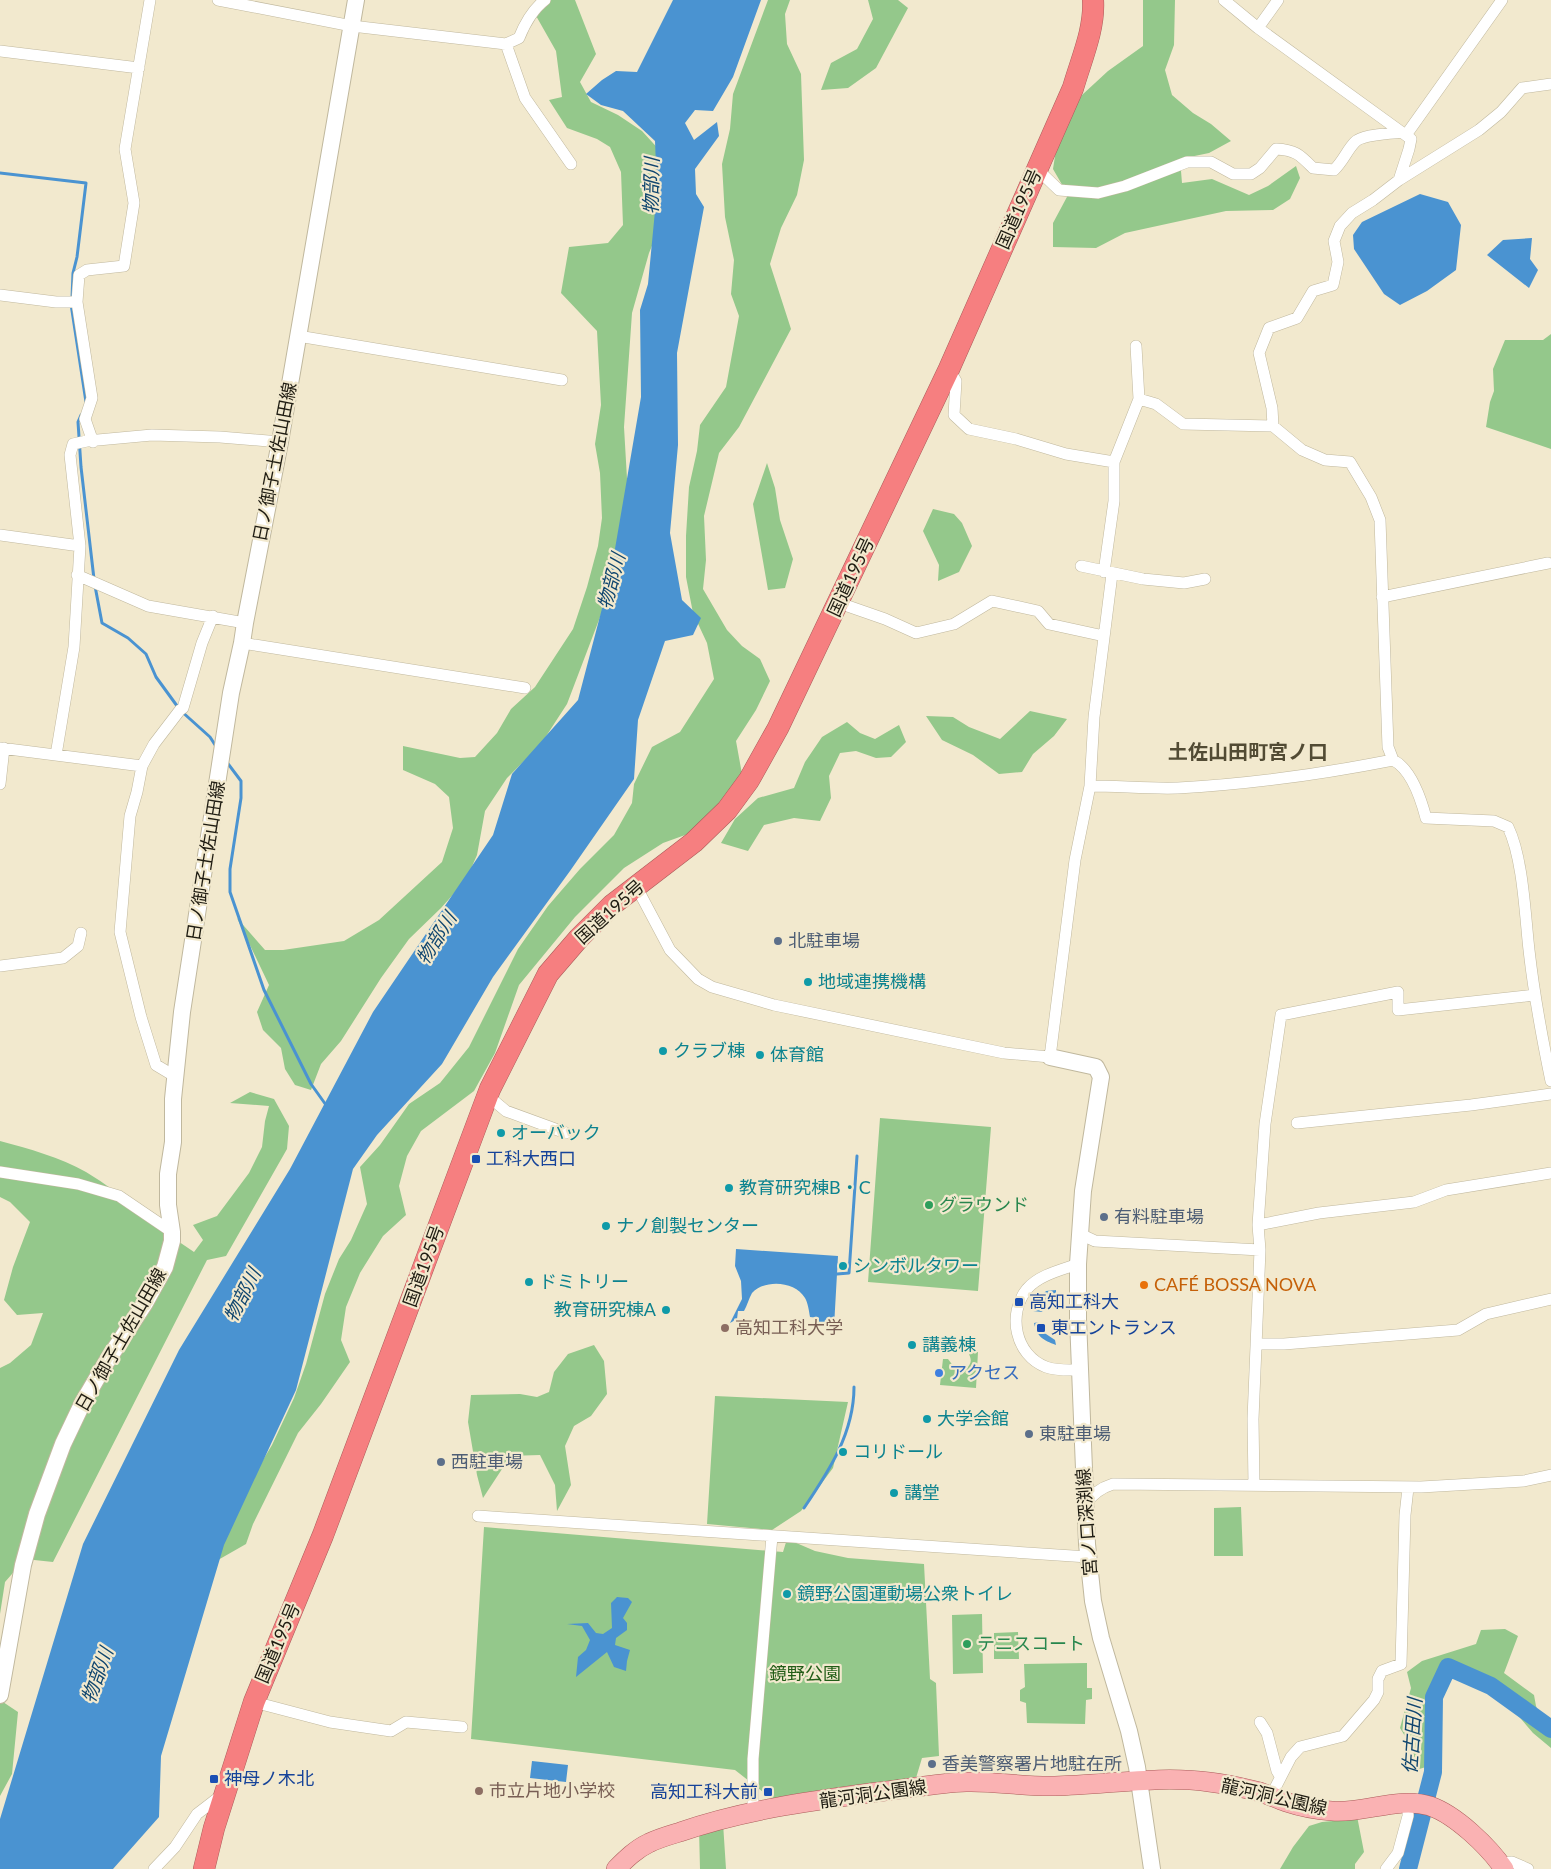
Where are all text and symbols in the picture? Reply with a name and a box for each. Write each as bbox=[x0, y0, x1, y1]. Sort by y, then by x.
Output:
water label: 物部川 bbox=[639, 155, 663, 215]
street label: 国道195号 bbox=[991, 165, 1045, 252]
street label: 日ノ御子土佐山田線 bbox=[248, 380, 300, 543]
street label: 国道195号 bbox=[822, 533, 878, 620]
water label: 物部川 bbox=[592, 548, 630, 611]
district label: 土佐山田町宮ノ口 bbox=[1168, 739, 1328, 763]
street label: 日ノ御子土佐山田線 bbox=[181, 779, 229, 943]
street label: 国道195号 bbox=[570, 875, 648, 948]
water label: 物部川 bbox=[411, 906, 461, 968]
place label: 北駐車場 bbox=[788, 929, 860, 951]
marker: 北駐車場 bbox=[772, 935, 784, 947]
place label: 地域連携機構 bbox=[818, 970, 926, 992]
marker: 地域連携機構 bbox=[802, 976, 814, 988]
place label: クラブ棟 bbox=[673, 1039, 745, 1061]
place label: 体育館 bbox=[770, 1043, 824, 1065]
marker: クラブ棟 bbox=[657, 1045, 669, 1057]
marker: 体育館 bbox=[754, 1049, 766, 1061]
place label: オーバック bbox=[511, 1121, 601, 1143]
marker: オーバック bbox=[495, 1127, 507, 1139]
place label: 工科大西口 bbox=[486, 1147, 576, 1169]
marker: 工科大西口 bbox=[470, 1153, 482, 1165]
place label: 教育研究棟B・C bbox=[739, 1176, 871, 1198]
marker: 教育研究棟B・C bbox=[723, 1182, 735, 1194]
place label: グラウンド bbox=[939, 1193, 1029, 1215]
marker: グラウンド bbox=[923, 1199, 935, 1211]
place label: 有料駐車場 bbox=[1114, 1205, 1204, 1227]
marker: 有料駐車場 bbox=[1098, 1211, 1110, 1223]
place label: ナノ創製センター bbox=[616, 1214, 759, 1236]
marker: ナノ創製センター bbox=[600, 1220, 612, 1232]
street label: 国道195号 bbox=[398, 1222, 448, 1310]
place label: シンボルタワー bbox=[853, 1254, 979, 1276]
marker: シンボルタワー bbox=[837, 1260, 849, 1272]
water label: 物部川 bbox=[218, 1262, 266, 1325]
street label: 日ノ御子土佐山田線 bbox=[70, 1264, 170, 1415]
place label: ドミトリー bbox=[539, 1270, 629, 1292]
place label: CAFÉ BOSSA NOVA bbox=[1154, 1273, 1317, 1295]
marker: ドミトリー bbox=[523, 1276, 535, 1288]
marker: CAFÉ BOSSA NOVA bbox=[1138, 1279, 1150, 1291]
place label: 高知工科大 bbox=[1029, 1290, 1119, 1312]
marker: 高知工科大 bbox=[1013, 1296, 1025, 1308]
place label: 教育研究棟A bbox=[554, 1298, 657, 1320]
marker: 教育研究棟A bbox=[660, 1304, 672, 1316]
place label: 高知工科大学 bbox=[735, 1316, 843, 1338]
place label: 東エントランス bbox=[1051, 1316, 1177, 1338]
marker: 高知工科大学 bbox=[719, 1322, 731, 1334]
marker: 東エントランス bbox=[1035, 1322, 1047, 1334]
place label: 講義棟 bbox=[922, 1333, 976, 1355]
marker: 講義棟 bbox=[906, 1339, 918, 1351]
place label: アクセス bbox=[949, 1361, 1020, 1383]
marker: アクセス bbox=[933, 1367, 945, 1379]
place label: 大学会館 bbox=[937, 1407, 1009, 1429]
marker: 大学会館 bbox=[921, 1413, 933, 1425]
place label: 東駐車場 bbox=[1039, 1422, 1111, 1444]
marker: 東駐車場 bbox=[1023, 1428, 1035, 1440]
place label: コリドール bbox=[853, 1440, 943, 1462]
marker: コリドール bbox=[837, 1446, 849, 1458]
place label: 西駐車場 bbox=[451, 1450, 523, 1472]
marker: 西駐車場 bbox=[435, 1456, 447, 1468]
street label: 宮ノ口深渕線 bbox=[1071, 1467, 1101, 1577]
place label: 講堂 bbox=[904, 1481, 940, 1503]
marker: 講堂 bbox=[888, 1487, 900, 1499]
place label: 鏡野公園運動場公衆トイレ bbox=[797, 1582, 1013, 1604]
marker: 鏡野公園運動場公衆トイレ bbox=[781, 1588, 793, 1600]
street label: 国道195号 bbox=[250, 1599, 304, 1686]
place label: テニスコート bbox=[977, 1632, 1085, 1654]
marker: テニスコート bbox=[961, 1638, 973, 1650]
water label: 物部川 bbox=[76, 1642, 118, 1706]
park label: 鏡野公園 bbox=[769, 1662, 841, 1684]
water label: 佐古田川 bbox=[1397, 1695, 1426, 1775]
place label: 香美警察署片地駐在所 bbox=[942, 1752, 1122, 1774]
marker: 香美警察署片地駐在所 bbox=[926, 1758, 938, 1770]
place label: 神母ノ木北 bbox=[224, 1767, 314, 1789]
marker: 神母ノ木北 bbox=[208, 1773, 220, 1785]
street label: 龍河洞公園線 bbox=[1219, 1773, 1329, 1819]
street label: 龍河洞公園線 bbox=[818, 1775, 928, 1811]
place label: 市立片地小学校 bbox=[489, 1779, 615, 1801]
place label: 高知工科大前 bbox=[650, 1780, 758, 1802]
marker: 市立片地小学校 bbox=[473, 1785, 485, 1797]
marker: 高知工科大前 bbox=[762, 1786, 774, 1798]

